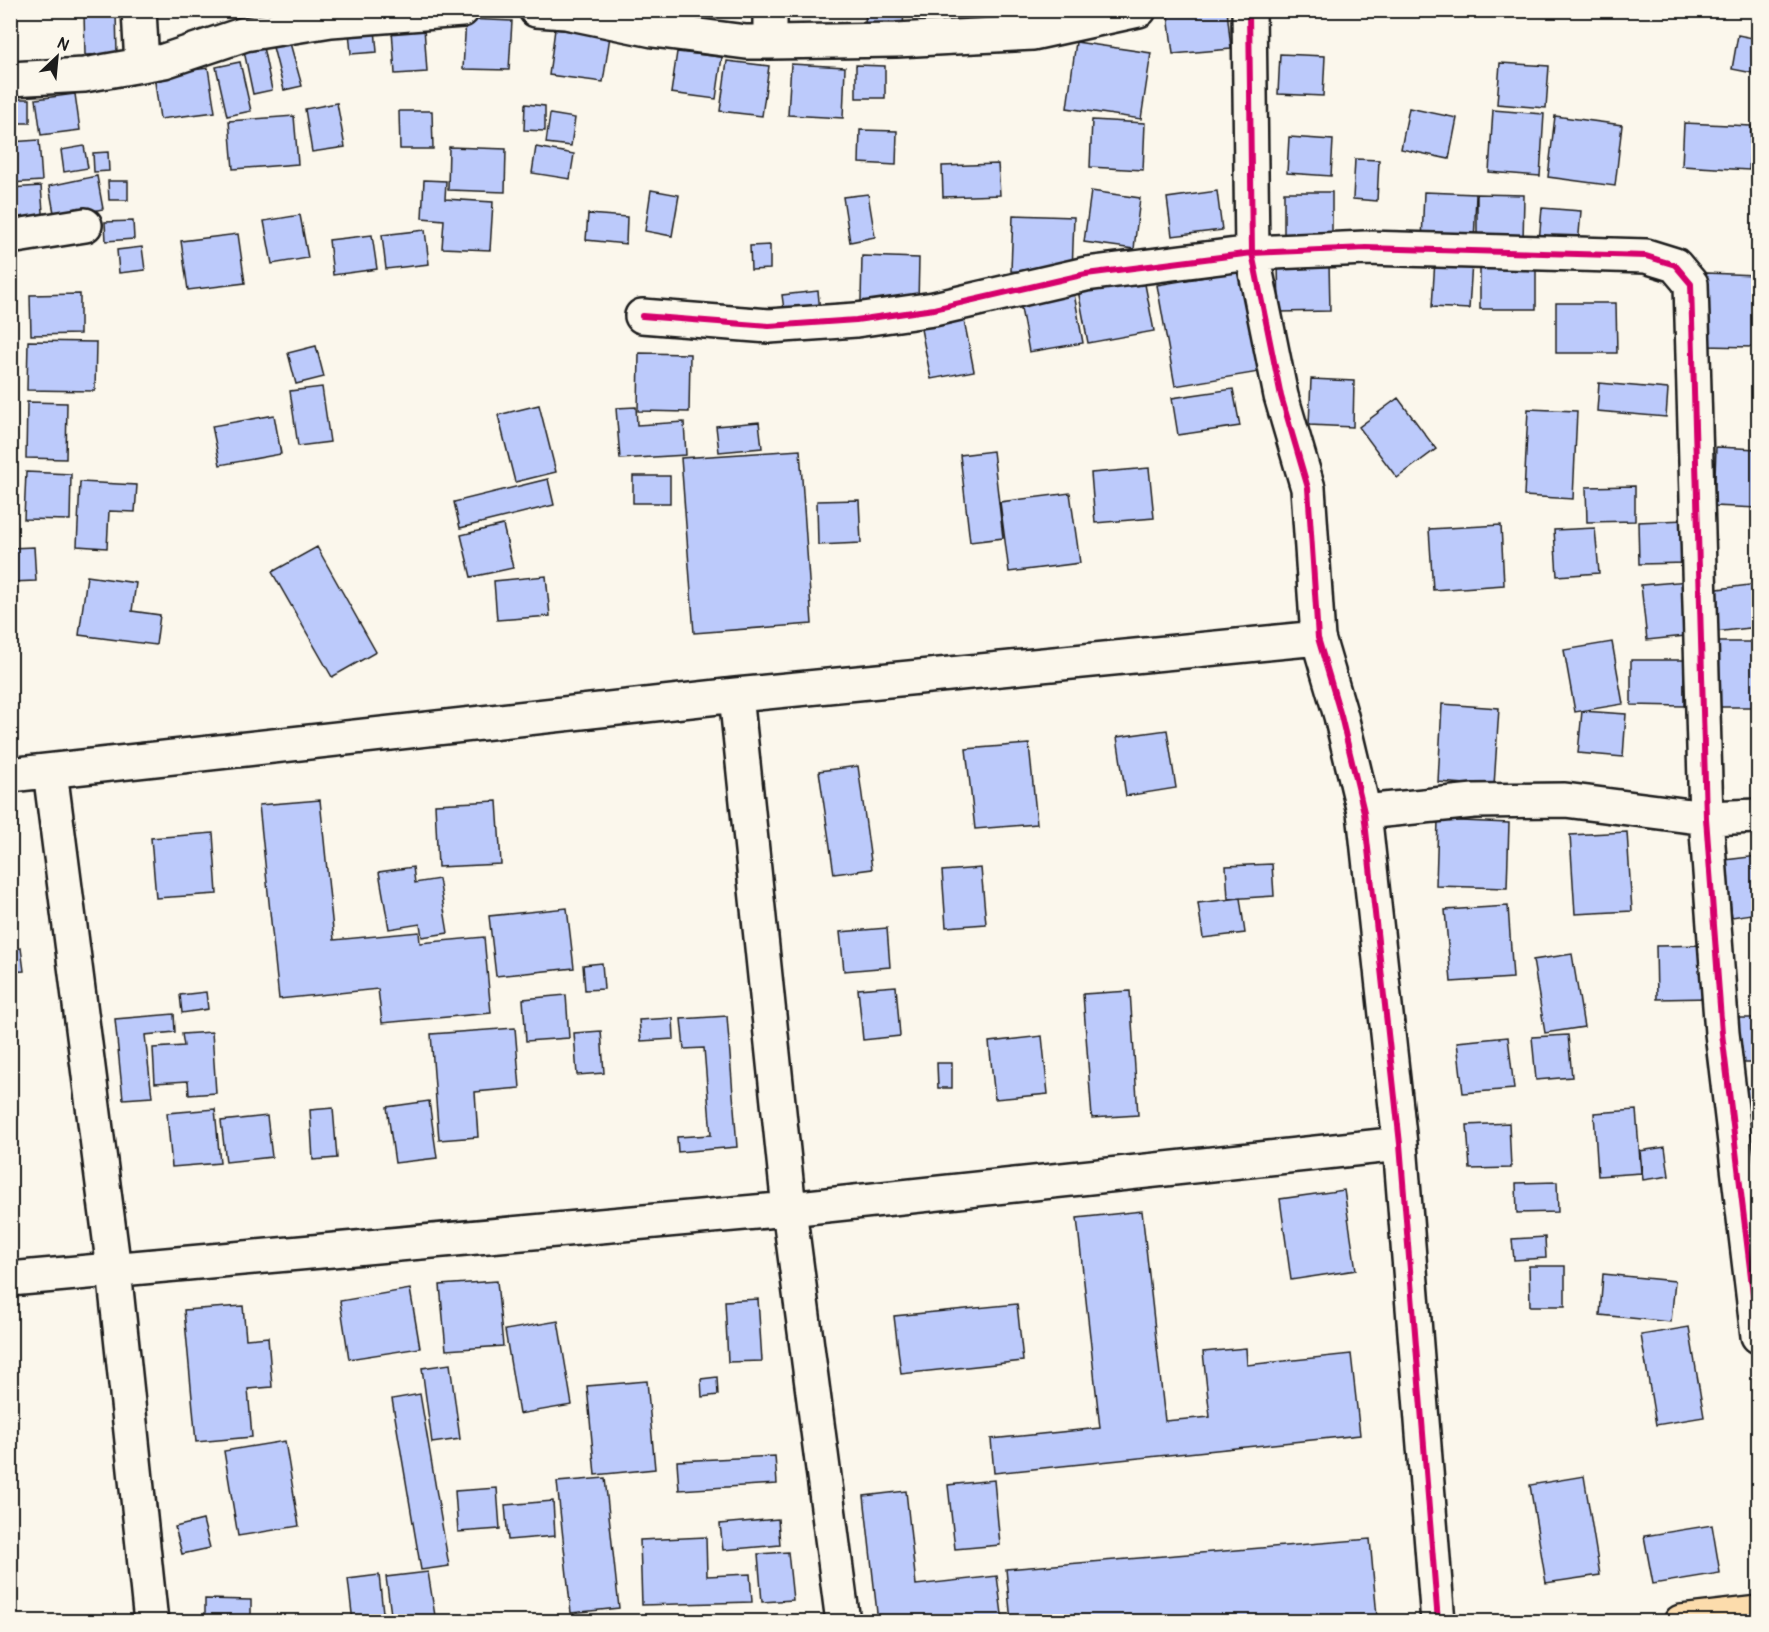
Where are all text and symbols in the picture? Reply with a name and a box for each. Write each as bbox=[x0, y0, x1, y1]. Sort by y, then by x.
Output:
north arrow bbox=[27, 27, 87, 87]
text: N bbox=[54, 33, 73, 56]

